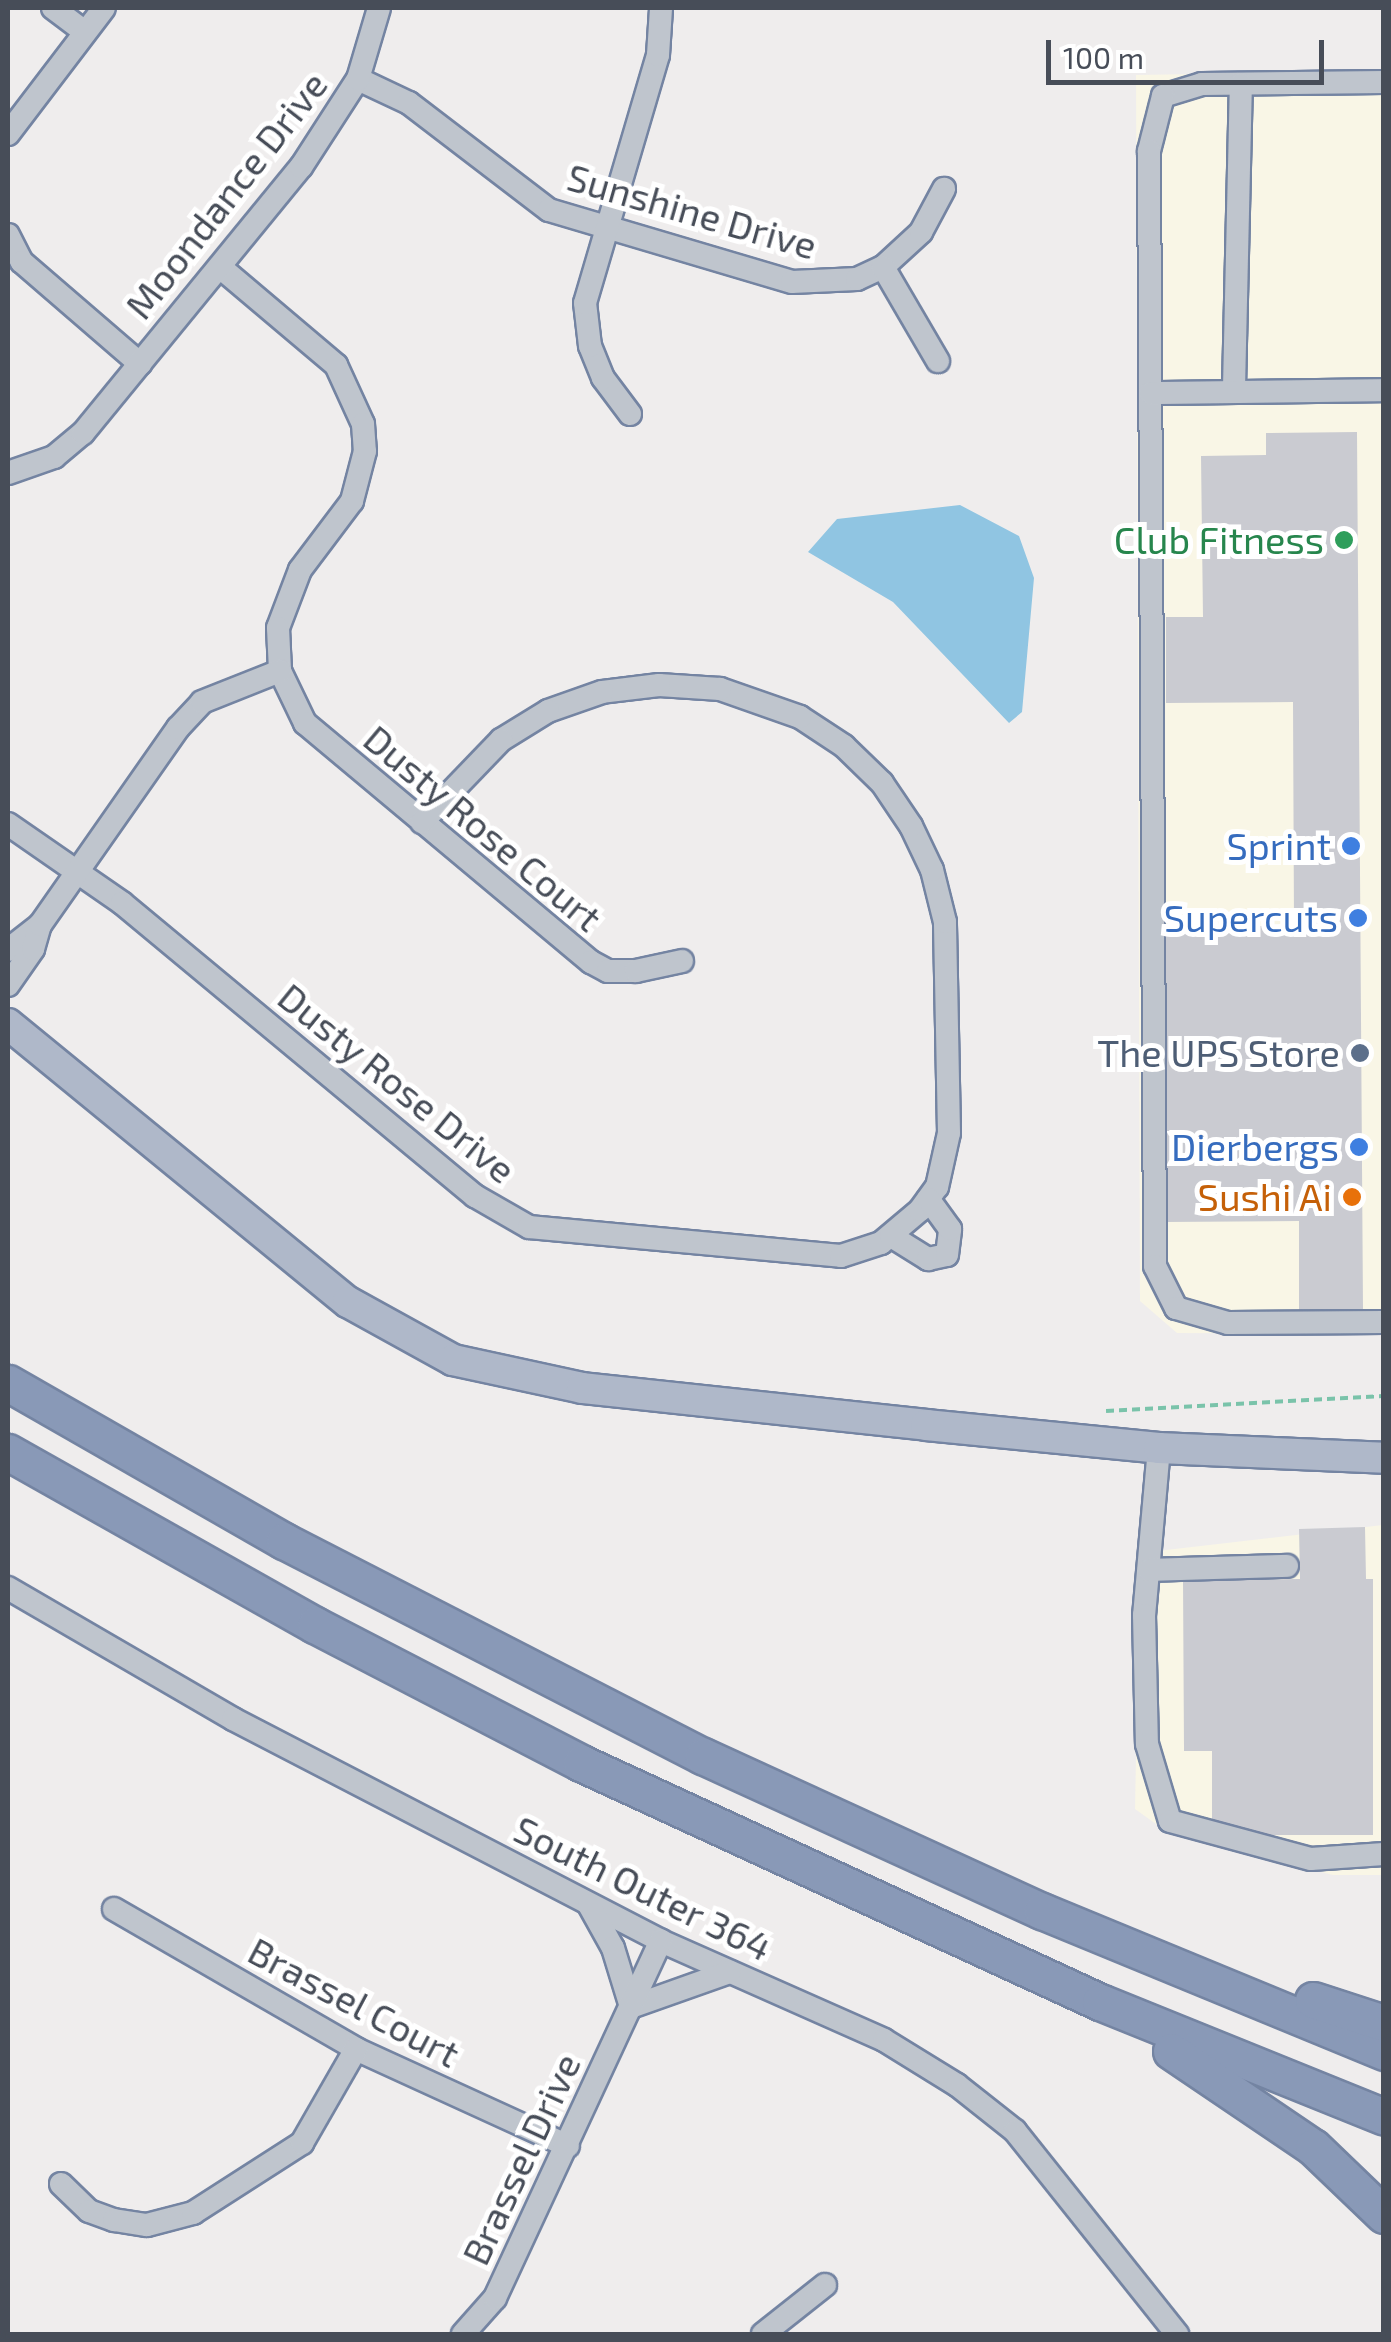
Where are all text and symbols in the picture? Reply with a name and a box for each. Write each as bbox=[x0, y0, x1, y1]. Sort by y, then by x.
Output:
scale bar bbox=[1051, 20, 1328, 82]
text: 100 m bbox=[1063, 39, 1144, 75]
street label: Moondance Drive bbox=[115, 63, 337, 327]
street label: Sunshine Drive bbox=[562, 154, 822, 268]
place label: Club Fitness bbox=[1114, 517, 1324, 563]
marker: Club Fitness bbox=[1333, 529, 1355, 551]
street label: Dusty Rose Court bbox=[355, 715, 611, 941]
place label: Sprint bbox=[1226, 823, 1331, 869]
marker: Sprint bbox=[1340, 835, 1362, 857]
place label: Supercuts bbox=[1164, 895, 1338, 941]
marker: Supercuts bbox=[1347, 907, 1369, 929]
street label: Dusty Rose Drive bbox=[269, 973, 525, 1193]
place label: The UPS Store bbox=[1097, 1030, 1340, 1076]
marker: The UPS Store bbox=[1349, 1042, 1371, 1064]
place label: Dierbergs bbox=[1171, 1124, 1339, 1170]
marker: Dierbergs bbox=[1348, 1136, 1370, 1158]
place label: Sushi Ai bbox=[1197, 1174, 1332, 1220]
marker: Sushi Ai bbox=[1341, 1186, 1363, 1208]
street label: South Outer 364 bbox=[507, 1806, 779, 1970]
street label: Brassel Court bbox=[240, 1927, 468, 2077]
street label: Brassel Drive bbox=[452, 2046, 590, 2272]

